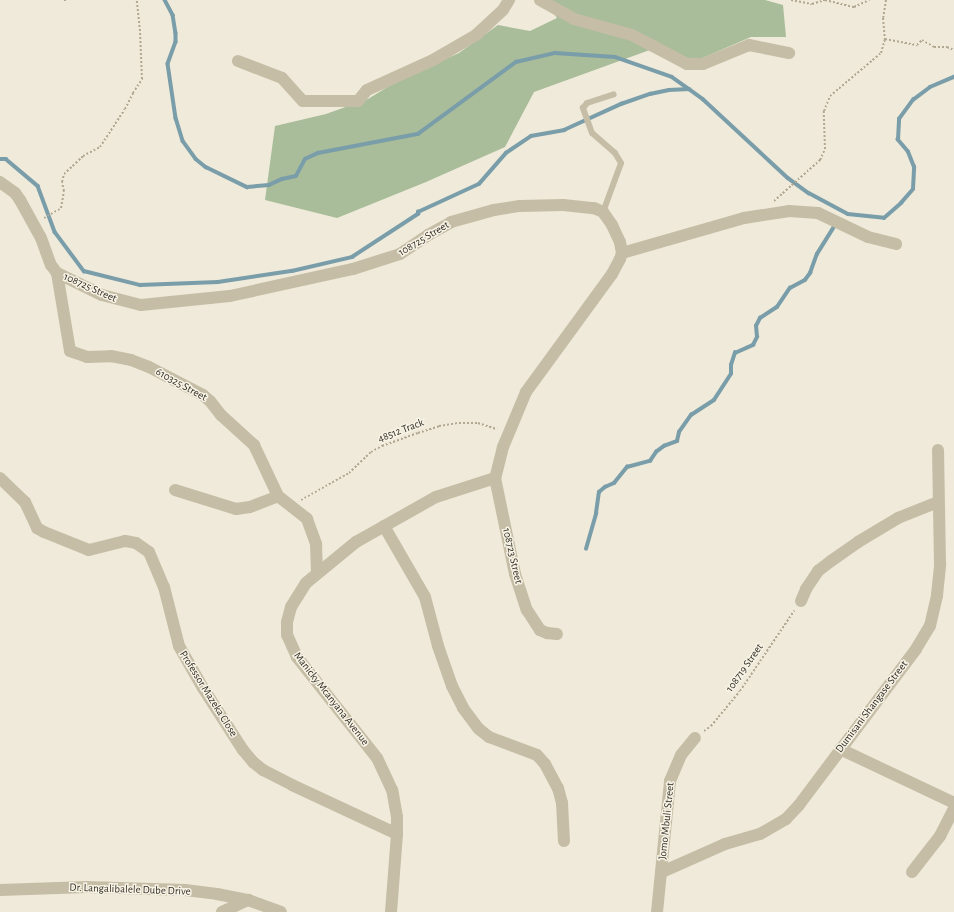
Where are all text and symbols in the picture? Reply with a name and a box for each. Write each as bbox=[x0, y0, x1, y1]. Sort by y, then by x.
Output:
street label: 108725 Street bbox=[396, 219, 452, 259]
street label: 108725 Street bbox=[61, 270, 119, 306]
street label: 610325 Street bbox=[153, 366, 209, 404]
street label: 48512 Track bbox=[376, 416, 426, 446]
street label: 108723 Street bbox=[499, 527, 525, 585]
street label: 108719 Street bbox=[724, 641, 766, 695]
street label: Professor Mazeka Close bbox=[176, 648, 240, 740]
street label: Manicky Mcanyana Avenue bbox=[290, 650, 372, 748]
street label: Dumisani Shangase Street bbox=[833, 658, 911, 756]
street label: Jomo Mbuli Street bbox=[656, 782, 678, 860]
street label: Dr. Langalibalele Dube Drive bbox=[69, 881, 191, 899]

